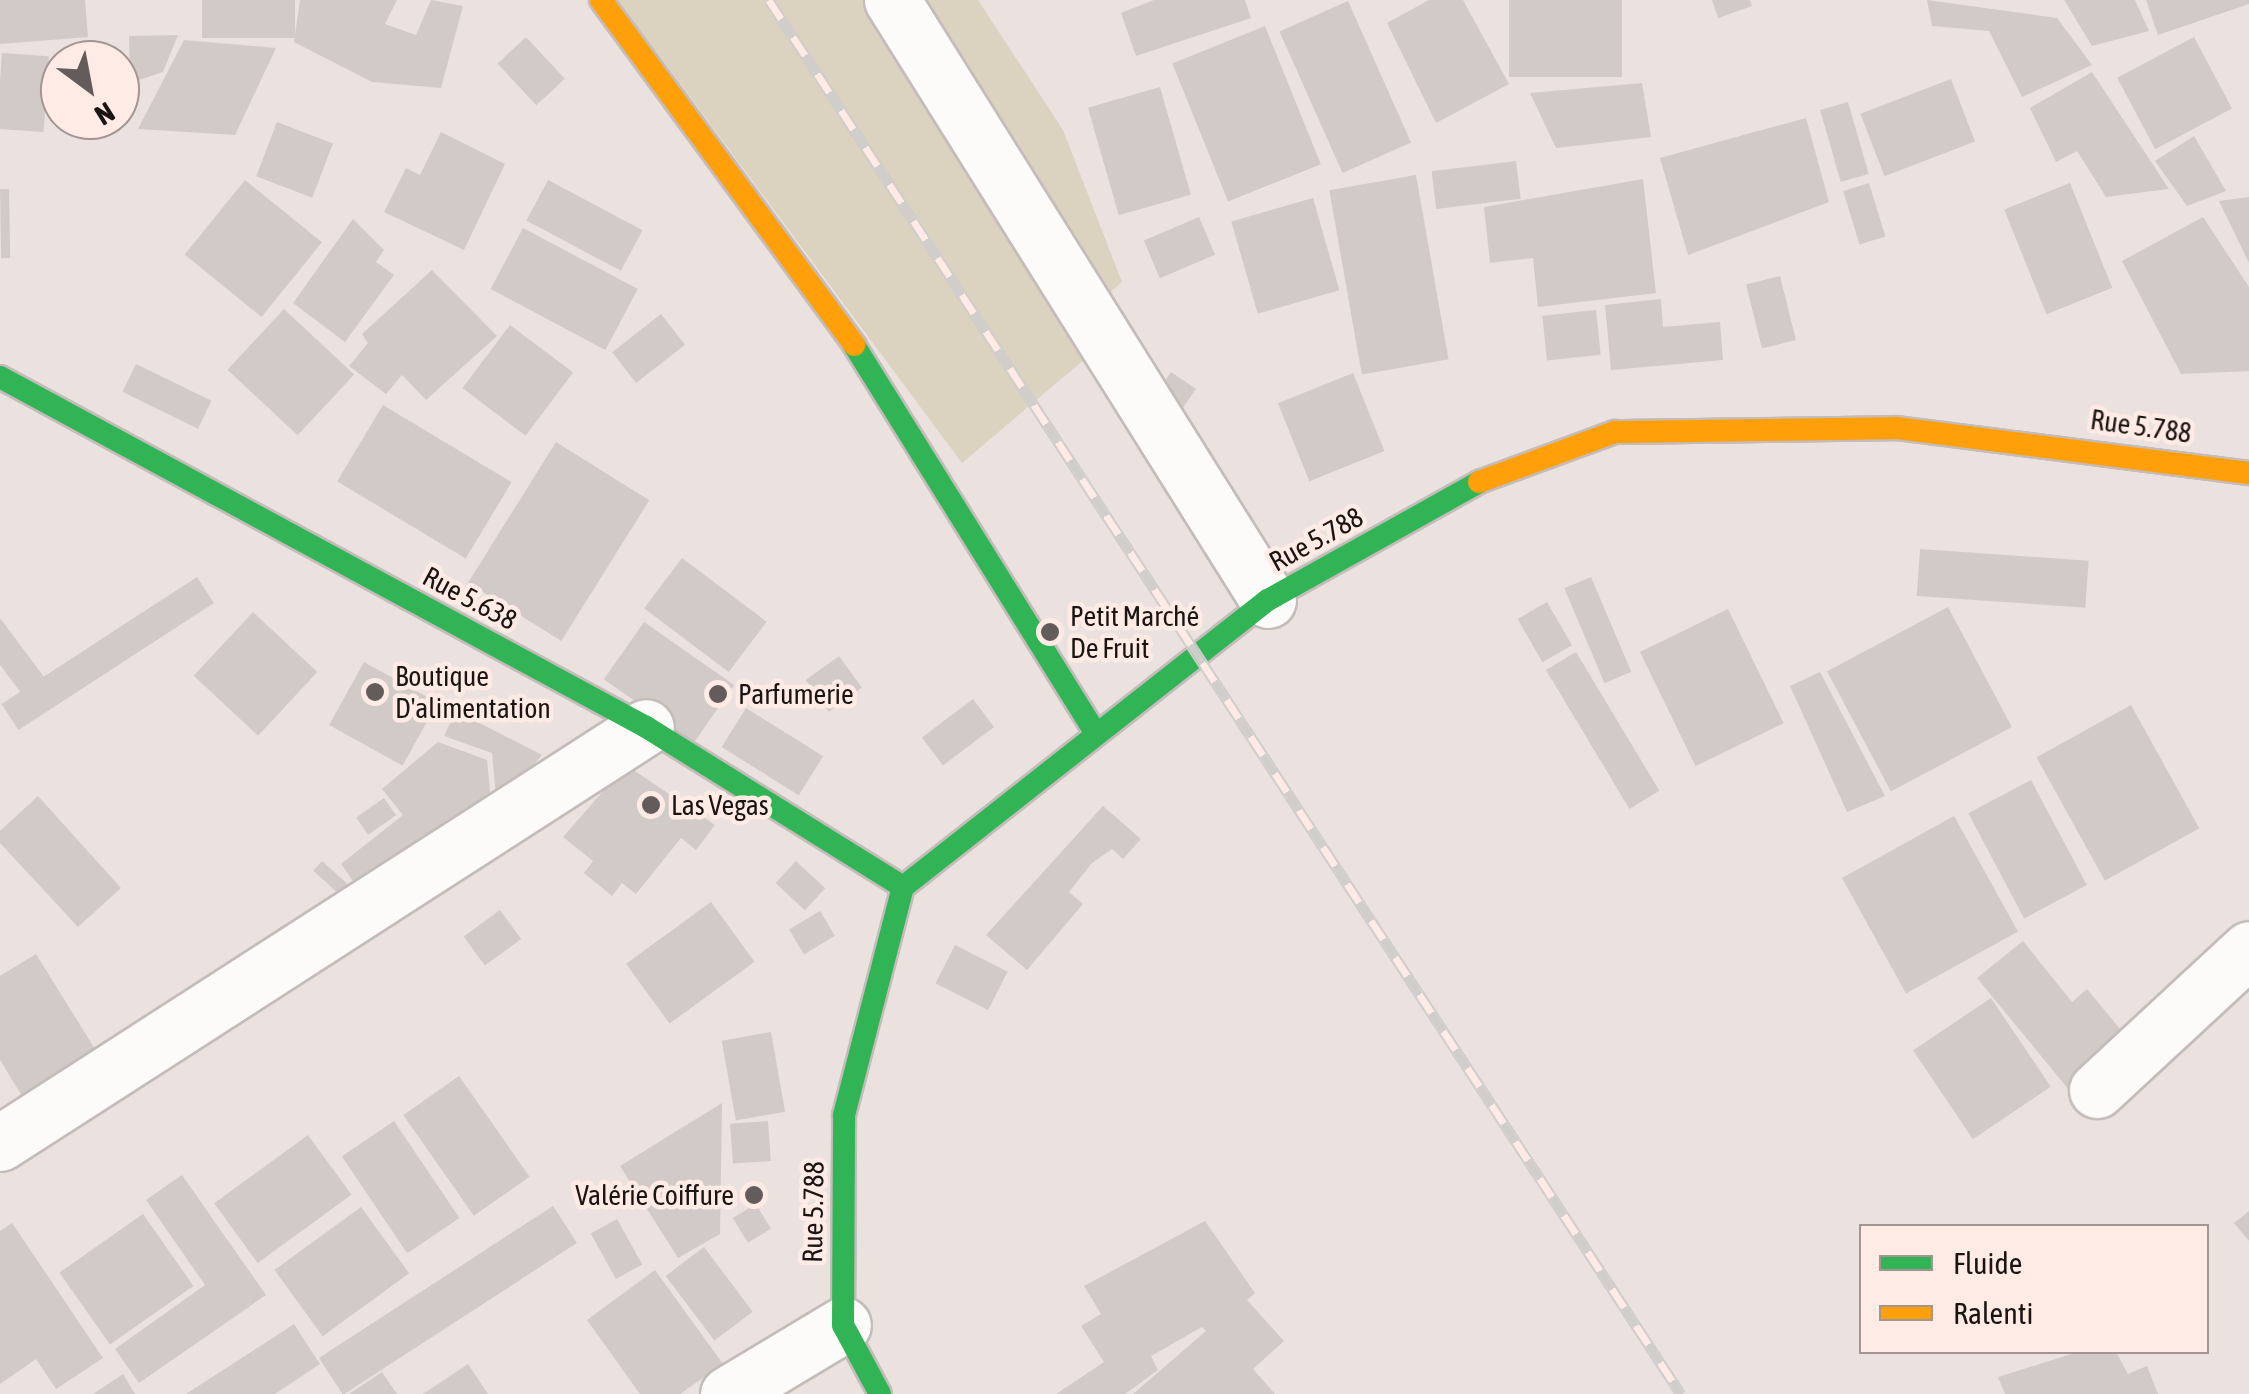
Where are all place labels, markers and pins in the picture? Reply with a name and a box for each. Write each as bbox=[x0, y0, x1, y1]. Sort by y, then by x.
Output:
place label: Petit Marché De Fruit bbox=[1070, 599, 1199, 665]
marker: Petit Marché De Fruit bbox=[1039, 621, 1061, 643]
place label: Boutique D'alimentation bbox=[395, 659, 551, 725]
place label: Parfumerie bbox=[738, 677, 854, 711]
marker: Boutique D'alimentation bbox=[364, 681, 386, 703]
marker: Parfumerie bbox=[707, 683, 729, 705]
place label: Las Vegas bbox=[671, 788, 769, 822]
marker: Las Vegas bbox=[640, 794, 662, 816]
place label: Valérie Coiffure bbox=[575, 1178, 734, 1212]
marker: Valérie Coiffure bbox=[743, 1184, 765, 1206]

